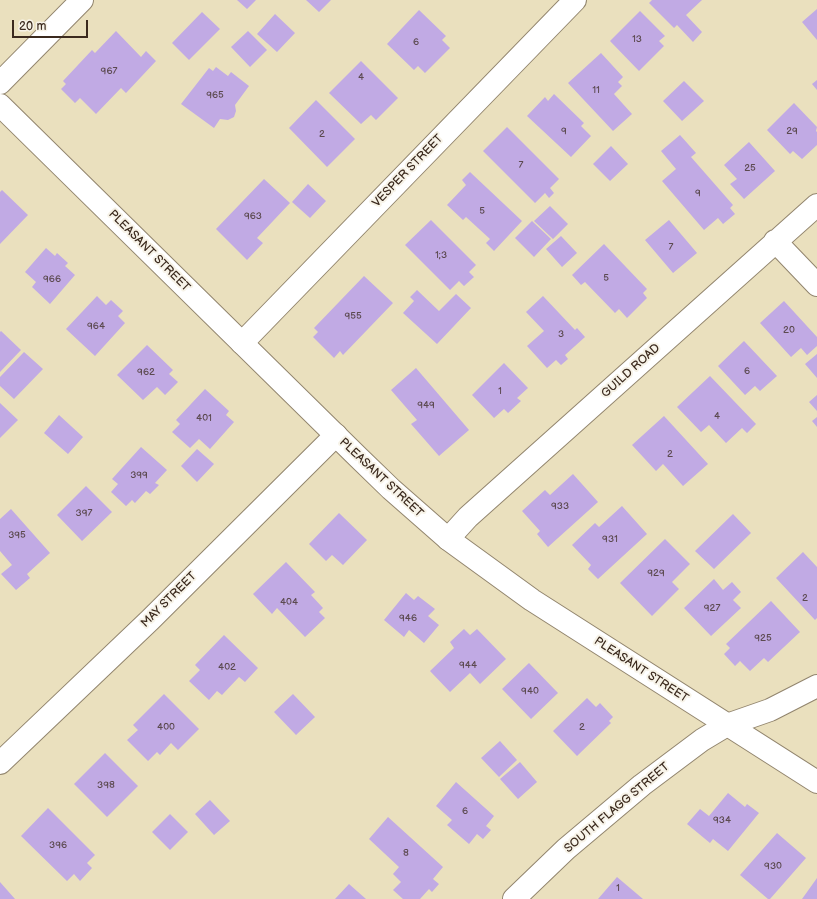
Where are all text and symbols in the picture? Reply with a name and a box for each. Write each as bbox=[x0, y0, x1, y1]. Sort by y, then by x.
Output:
scale bar bbox=[14, 12, 90, 38]
text: 20 m bbox=[19, 19, 46, 34]
house number: 13 bbox=[632, 33, 642, 45]
house number: 6 bbox=[413, 36, 419, 48]
house number: 967 bbox=[101, 65, 117, 77]
house number: 4 bbox=[358, 71, 364, 83]
house number: 11 bbox=[592, 84, 600, 96]
house number: 965 bbox=[206, 89, 224, 101]
house number: 9 bbox=[561, 125, 567, 137]
house number: 29 bbox=[786, 125, 798, 137]
house number: 2 bbox=[319, 128, 325, 140]
street label: VESPER STREET bbox=[370, 132, 446, 210]
house number: 7 bbox=[519, 159, 523, 171]
house number: 25 bbox=[744, 162, 756, 174]
house number: 9 bbox=[695, 187, 701, 199]
house number: 5 bbox=[479, 205, 485, 217]
street label: PLEASANT STREET bbox=[105, 207, 193, 295]
house number: 963 bbox=[244, 210, 262, 222]
house number: 7 bbox=[669, 241, 673, 253]
house number: 1;3 bbox=[435, 249, 447, 261]
house number: 5 bbox=[603, 272, 609, 284]
house number: 966 bbox=[43, 273, 61, 285]
house number: 955 bbox=[344, 310, 362, 322]
house number: 964 bbox=[87, 320, 105, 332]
house number: 20 bbox=[783, 324, 795, 336]
house number: 3 bbox=[558, 328, 564, 340]
street label: GUILD ROAD bbox=[599, 341, 663, 401]
house number: 6 bbox=[744, 365, 750, 377]
house number: 962 bbox=[137, 366, 155, 378]
house number: 1 bbox=[498, 385, 502, 397]
house number: 949 bbox=[417, 399, 435, 411]
house number: 4 bbox=[714, 410, 720, 422]
house number: 401 bbox=[196, 412, 212, 424]
street label: PLEASANT STREET bbox=[336, 435, 426, 521]
house number: 2 bbox=[667, 448, 673, 460]
house number: 399 bbox=[130, 469, 148, 481]
house number: 933 bbox=[551, 500, 569, 512]
house number: 397 bbox=[76, 507, 92, 519]
house number: 395 bbox=[8, 529, 26, 541]
house number: 931 bbox=[602, 533, 618, 545]
house number: 929 bbox=[647, 567, 665, 579]
street label: MAY STREET bbox=[138, 569, 200, 631]
house number: 2 bbox=[802, 592, 808, 604]
house number: 404 bbox=[280, 596, 298, 608]
house number: 927 bbox=[704, 602, 720, 614]
house number: 946 bbox=[399, 612, 417, 624]
house number: 925 bbox=[754, 632, 772, 644]
street label: PLEASANT STREET bbox=[591, 634, 691, 706]
house number: 944 bbox=[459, 659, 477, 671]
house number: 402 bbox=[218, 661, 236, 673]
house number: 940 bbox=[521, 685, 539, 697]
house number: 400 bbox=[157, 721, 175, 733]
house number: 2 bbox=[579, 721, 585, 733]
street label: SOUTH FLAGG STREET bbox=[562, 760, 672, 856]
house number: 398 bbox=[97, 779, 115, 791]
house number: 6 bbox=[462, 805, 468, 817]
house number: 934 bbox=[713, 814, 731, 826]
house number: 396 bbox=[49, 839, 67, 851]
house number: 8 bbox=[403, 847, 409, 859]
house number: 930 bbox=[764, 860, 782, 872]
house number: 1 bbox=[616, 882, 620, 894]

